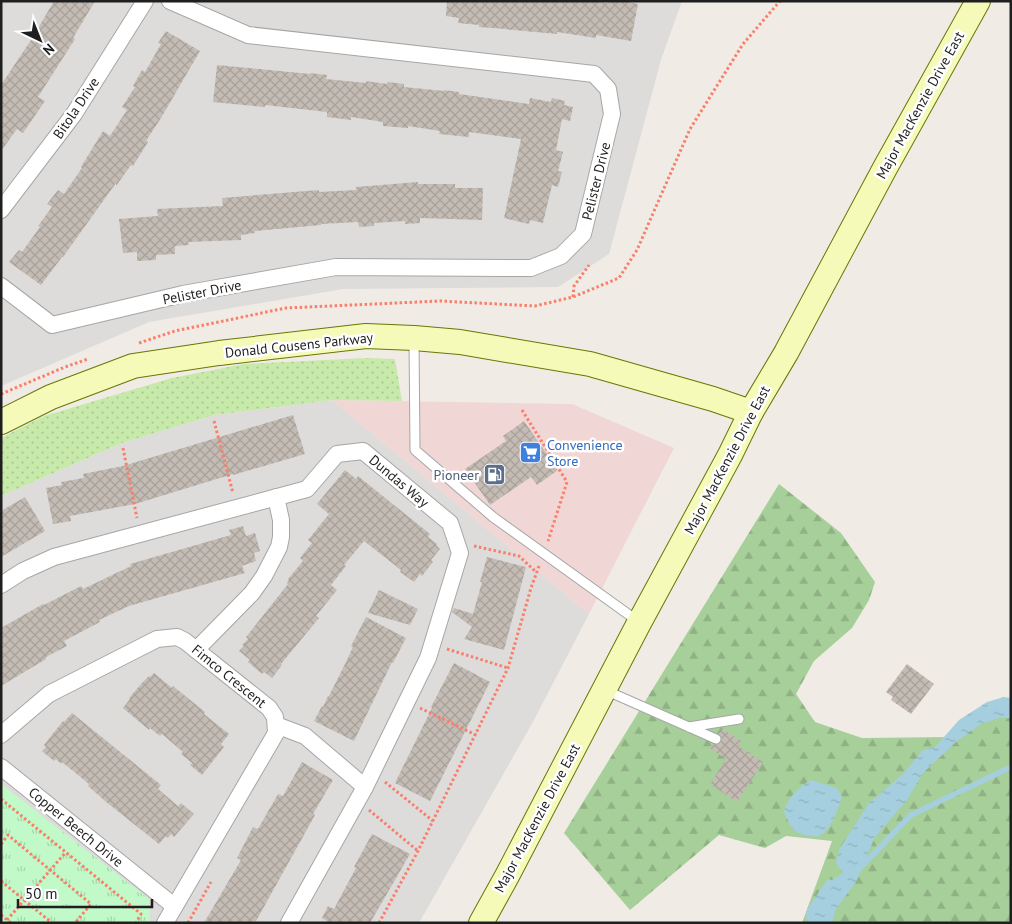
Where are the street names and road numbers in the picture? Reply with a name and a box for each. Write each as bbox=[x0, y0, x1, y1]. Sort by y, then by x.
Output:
street label: Major MacKenzie Drive East bbox=[872, 28, 968, 182]
street label: Bitola Drive bbox=[49, 74, 103, 142]
street label: Pelister Drive bbox=[578, 140, 614, 222]
street label: Pelister Drive bbox=[161, 276, 243, 308]
street label: Donald Cousens Parkway bbox=[224, 328, 374, 362]
street label: Major MacKenzie Drive East bbox=[680, 382, 774, 537]
street label: Dundas Way bbox=[365, 451, 433, 512]
street label: Fimco Crescent bbox=[188, 640, 270, 712]
street label: Major MacKenzie Drive East bbox=[490, 740, 584, 895]
street label: Copper Beech Drive bbox=[25, 783, 127, 871]

